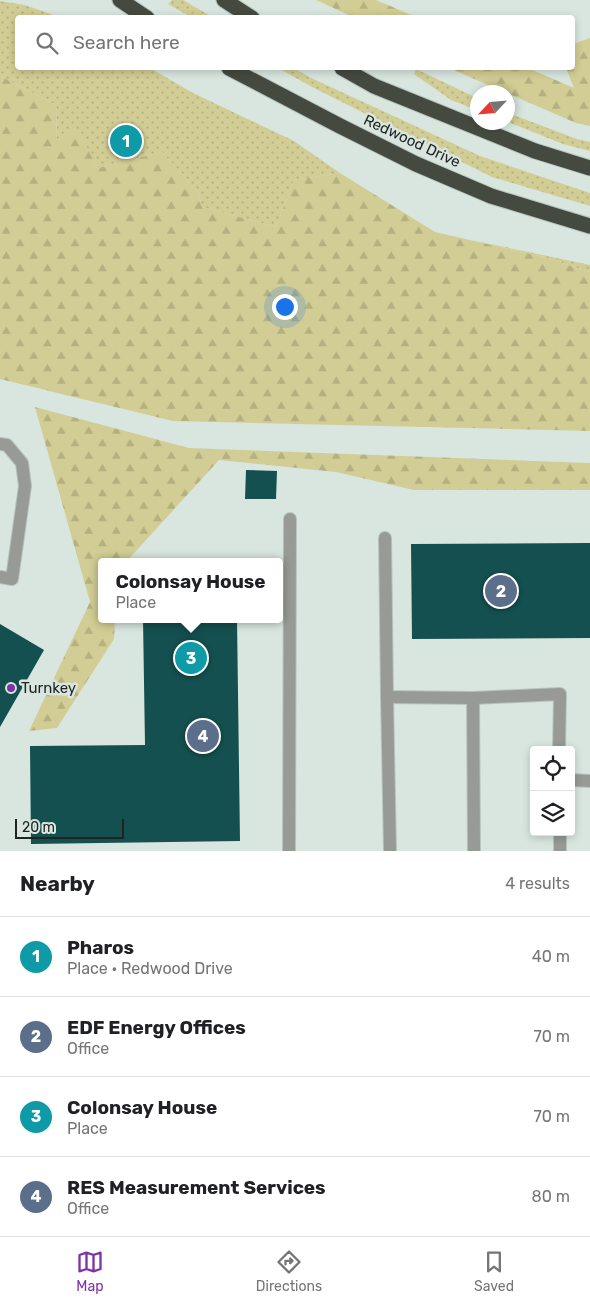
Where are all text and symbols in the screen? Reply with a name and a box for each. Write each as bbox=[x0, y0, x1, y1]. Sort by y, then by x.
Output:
search box bbox=[15, 15, 575, 70]
icon: search bbox=[33, 29, 61, 57]
text: Search here bbox=[73, 31, 180, 54]
north arrow bbox=[470, 85, 515, 130]
street label: Redwood Drive bbox=[361, 111, 463, 171]
pin: 1 bbox=[110, 122, 142, 160]
your location bbox=[272, 294, 298, 320]
popup bbox=[98, 558, 283, 623]
text: Colonsay House bbox=[115, 570, 266, 593]
pin: 2 bbox=[485, 572, 517, 610]
text: Place bbox=[115, 593, 156, 612]
pin: 3 bbox=[175, 639, 207, 677]
place label: Turnkey bbox=[21, 679, 76, 697]
marker: Turnkey bbox=[5, 682, 17, 694]
pin: 4 bbox=[187, 717, 219, 755]
map controls bbox=[530, 746, 575, 836]
button: locate bbox=[530, 746, 575, 791]
button: layers bbox=[530, 791, 575, 836]
scale bar bbox=[15, 816, 124, 839]
text: 20 m bbox=[22, 819, 55, 836]
text: Nearby bbox=[20, 871, 95, 896]
text: 4 results bbox=[505, 874, 570, 893]
text: Pharos bbox=[67, 936, 134, 959]
text: 1 bbox=[32, 947, 40, 966]
text: 40 m bbox=[532, 947, 570, 966]
text: Place · Redwood Drive bbox=[67, 959, 233, 978]
text: EDF Energy Offices bbox=[67, 1016, 246, 1039]
text: 2 bbox=[31, 1027, 41, 1046]
text: 70 m bbox=[533, 1027, 570, 1046]
text: Office bbox=[67, 1039, 109, 1058]
text: Colonsay House bbox=[67, 1096, 217, 1119]
text: 3 bbox=[31, 1107, 41, 1126]
text: 70 m bbox=[533, 1107, 570, 1126]
text: Place bbox=[67, 1119, 108, 1138]
text: RES Measurement Services bbox=[67, 1176, 326, 1199]
text: 4 bbox=[31, 1187, 41, 1206]
text: 80 m bbox=[532, 1187, 570, 1206]
text: Office bbox=[67, 1199, 109, 1218]
tab: Map bbox=[76, 1248, 104, 1295]
tab: Directions bbox=[256, 1248, 322, 1295]
tab: Saved bbox=[474, 1248, 514, 1295]

